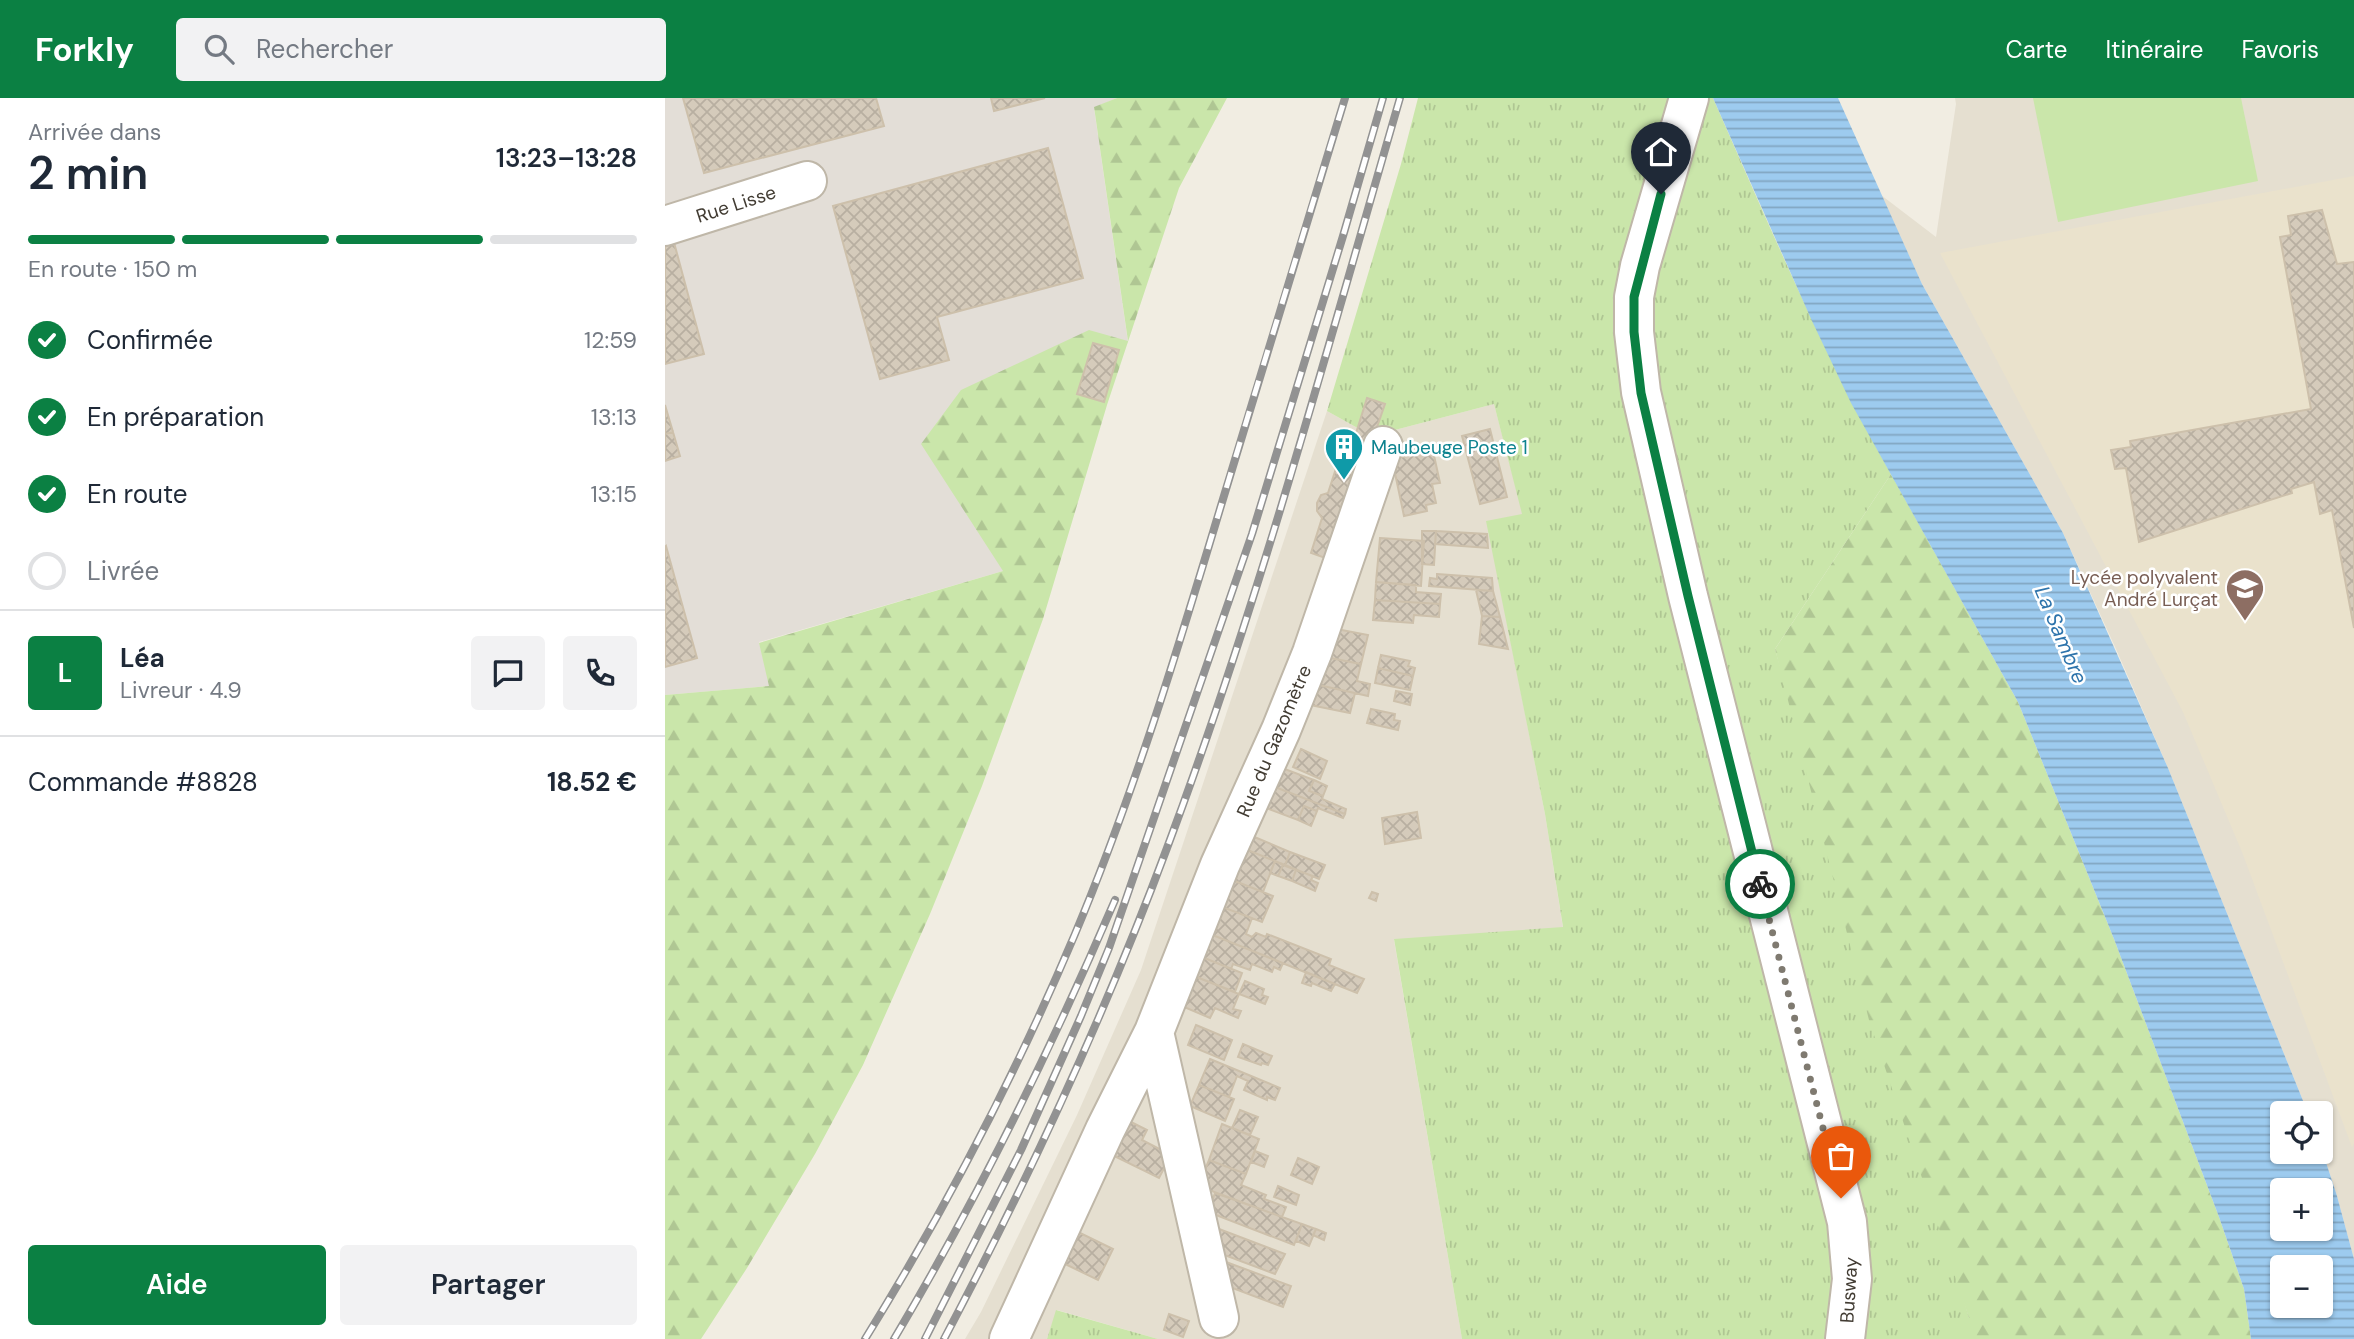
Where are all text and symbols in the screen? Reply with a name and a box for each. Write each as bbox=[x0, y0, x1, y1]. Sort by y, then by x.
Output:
search box bbox=[176, 18, 666, 81]
text: Forkly bbox=[35, 28, 134, 71]
icon: search bbox=[200, 30, 238, 68]
text: Rechercher bbox=[256, 32, 393, 66]
text: Carte bbox=[2006, 34, 2067, 65]
text: Itinéraire bbox=[2105, 34, 2203, 65]
text: Favoris bbox=[2241, 34, 2319, 65]
text: Arrivée dans bbox=[28, 117, 161, 147]
pin bbox=[1631, 122, 1691, 194]
icon: home bbox=[1642, 133, 1680, 171]
text: 13:23–13:28 bbox=[496, 141, 637, 175]
text: 2 min bbox=[28, 143, 148, 203]
street label: Rue Lisse bbox=[693, 179, 779, 229]
text: En route · 150 m bbox=[28, 254, 197, 284]
icon: check bbox=[28, 321, 66, 359]
text: Confirmée bbox=[87, 323, 213, 357]
text: 12:59 bbox=[584, 325, 637, 355]
icon: check bbox=[28, 398, 66, 436]
text: En préparation bbox=[87, 400, 264, 434]
text: 13:13 bbox=[591, 402, 637, 432]
building icon: Maubeuge Poste 1 bbox=[1323, 426, 1365, 481]
place label: Maubeuge Poste 1 bbox=[1371, 435, 1528, 460]
icon: check bbox=[28, 475, 66, 513]
text: En route bbox=[87, 477, 188, 511]
text: 13:15 bbox=[590, 479, 637, 509]
text: Livrée bbox=[87, 554, 159, 588]
place label: Lycée polyvalent André Lurçat bbox=[2071, 565, 2218, 612]
school or university icon: Lycée polyvalent André Lurçat bbox=[2224, 567, 2266, 622]
water label: La Sambre bbox=[2028, 582, 2094, 688]
button: chat bbox=[471, 636, 545, 710]
button: phone bbox=[563, 636, 637, 710]
text: Léa bbox=[120, 641, 165, 675]
text: L bbox=[58, 656, 72, 690]
street label: Rue du Gazomètre bbox=[1231, 661, 1317, 821]
text: Livreur · 4.9 bbox=[120, 675, 242, 705]
text: Commande #8828 bbox=[28, 765, 258, 799]
text: 18.52 € bbox=[547, 765, 637, 799]
courier bbox=[1725, 849, 1795, 919]
icon: bike bbox=[1741, 865, 1779, 903]
map controls bbox=[2270, 1101, 2333, 1318]
button: locate bbox=[2270, 1101, 2333, 1164]
pin bbox=[1811, 1126, 1871, 1198]
icon: bag bbox=[1822, 1137, 1860, 1175]
button: + bbox=[2270, 1178, 2333, 1241]
button: Aide bbox=[28, 1245, 326, 1325]
button: Partager bbox=[340, 1245, 637, 1325]
button: − bbox=[2270, 1255, 2333, 1318]
street label: Busway bbox=[1834, 1256, 1864, 1324]

